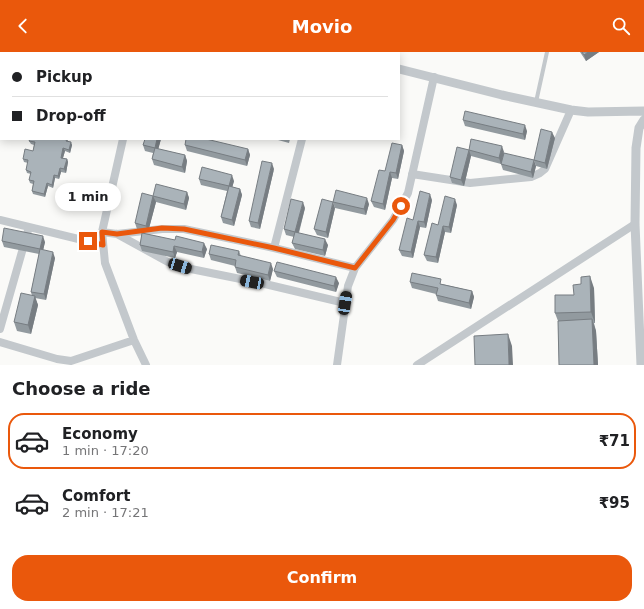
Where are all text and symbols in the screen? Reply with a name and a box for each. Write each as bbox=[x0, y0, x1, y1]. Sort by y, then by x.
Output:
icon: back bbox=[12, 15, 34, 37]
icon: search bbox=[610, 15, 632, 37]
text: Movio bbox=[292, 16, 352, 37]
text: Pickup bbox=[36, 68, 92, 86]
text: Drop-off bbox=[36, 107, 106, 125]
callout: 1 min bbox=[55, 183, 121, 211]
text: 1 min bbox=[68, 189, 108, 204]
route start bbox=[392, 197, 410, 215]
route end bbox=[79, 232, 97, 250]
car bbox=[167, 257, 193, 275]
car bbox=[239, 274, 265, 290]
car bbox=[337, 290, 353, 316]
text: Choose a ride bbox=[12, 378, 151, 399]
icon: car bbox=[14, 423, 50, 459]
text: Economy bbox=[62, 425, 138, 443]
text: ₹71 bbox=[599, 432, 630, 450]
text: 1 min · 17:20 bbox=[62, 443, 149, 458]
icon: car bbox=[14, 485, 50, 521]
text: Comfort bbox=[62, 487, 130, 505]
text: ₹95 bbox=[599, 494, 630, 512]
text: 2 min · 17:21 bbox=[62, 505, 149, 520]
button: Confirm bbox=[12, 555, 632, 601]

